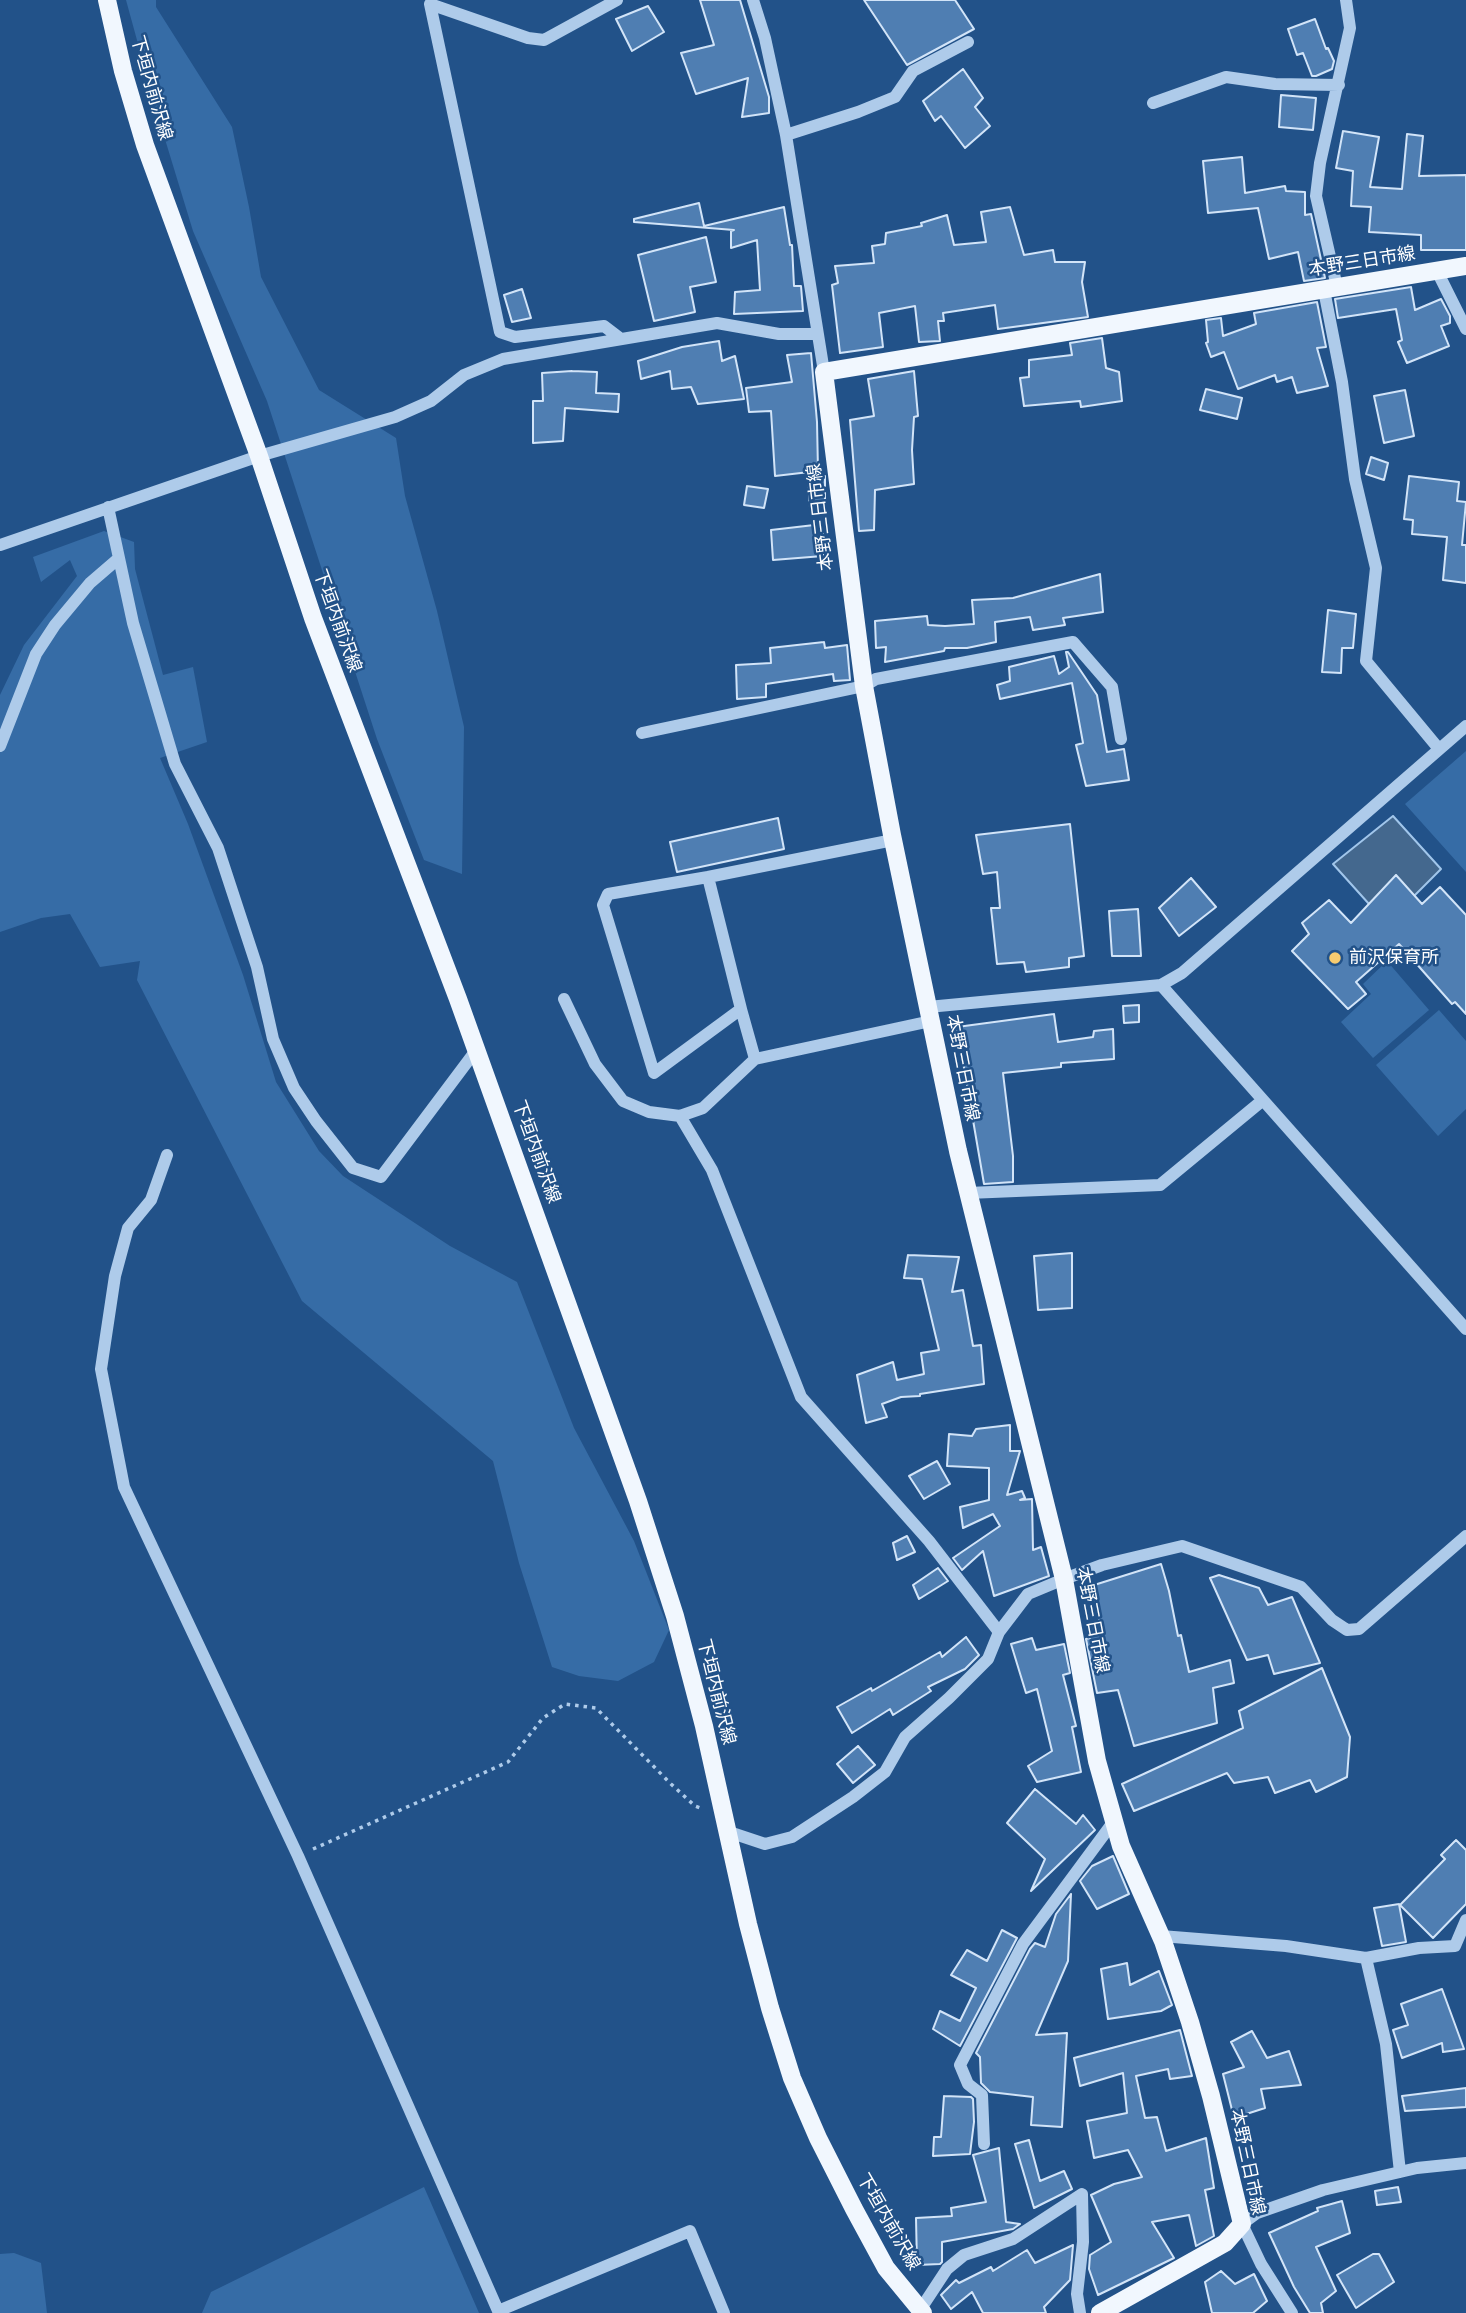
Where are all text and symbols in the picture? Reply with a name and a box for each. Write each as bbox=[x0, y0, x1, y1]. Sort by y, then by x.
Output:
street label: 下垣内前沢線 bbox=[126, 33, 176, 143]
street label: 本野三日市線 bbox=[1307, 243, 1417, 281]
street label: 本野三日市線 bbox=[804, 462, 838, 572]
street label: 下垣内前沢線 bbox=[308, 567, 366, 675]
place label: 前沢保育所 bbox=[1349, 947, 1439, 969]
marker: 前沢保育所 bbox=[1327, 950, 1343, 966]
street label: 本野三日市線 bbox=[941, 1013, 983, 1123]
street label: 下垣内前沢線 bbox=[507, 1098, 565, 1206]
street label: 本野三日市線 bbox=[1071, 1565, 1113, 1675]
street label: 下垣内前沢線 bbox=[692, 1637, 740, 1747]
street label: 本野三日市線 bbox=[1225, 2107, 1269, 2217]
street label: 下垣内前沢線 bbox=[852, 2170, 924, 2274]

